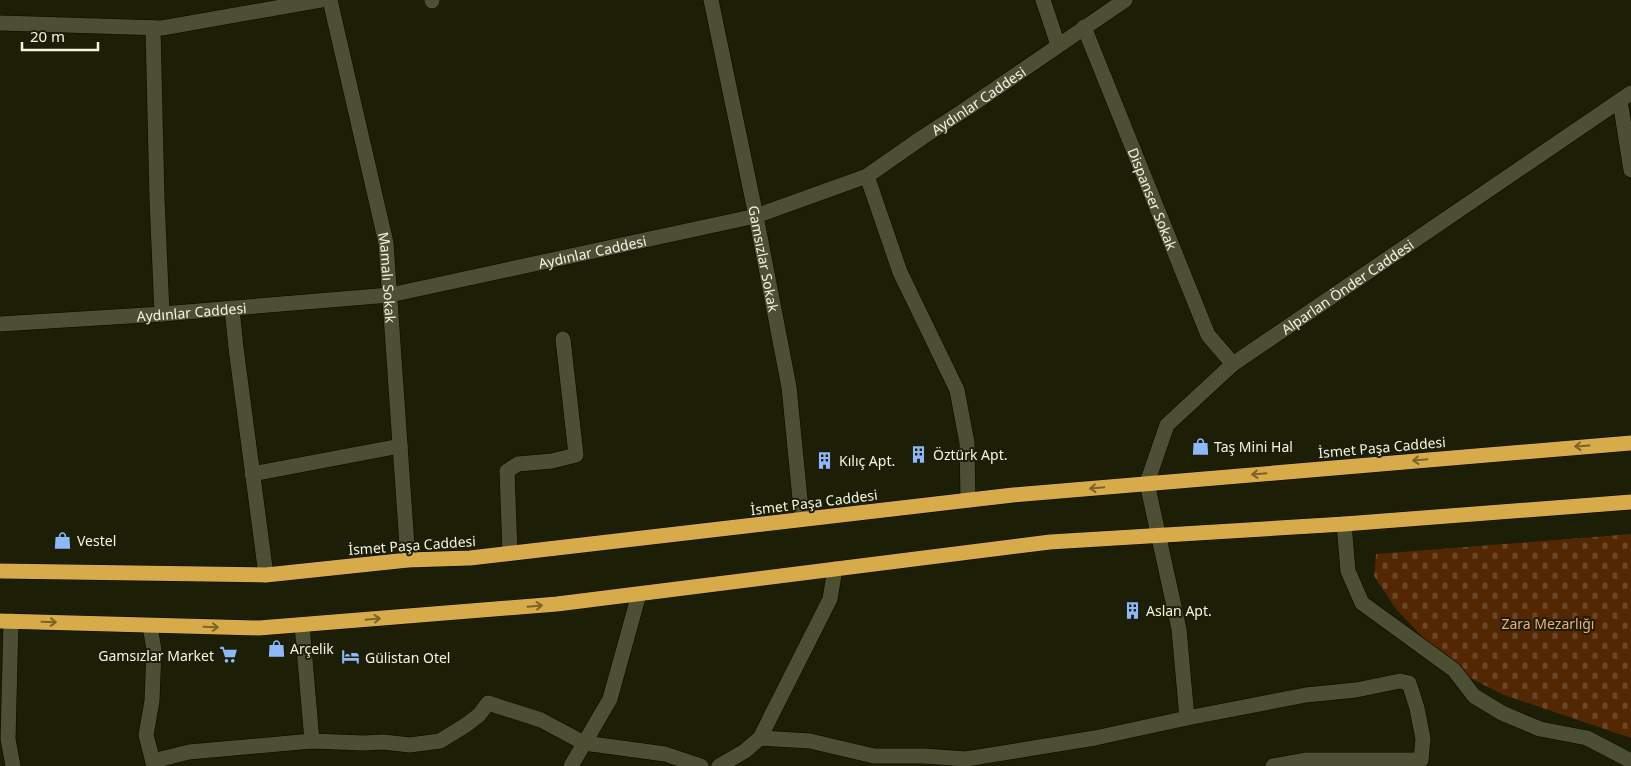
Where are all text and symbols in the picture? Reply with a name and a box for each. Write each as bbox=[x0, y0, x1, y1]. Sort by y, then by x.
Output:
scale bar bbox=[22, 20, 99, 52]
text: 20 m bbox=[30, 26, 65, 46]
street label: Aydınlar Caddesi bbox=[927, 62, 1029, 139]
street label: Dispanser Sokak bbox=[1124, 145, 1182, 253]
street label: Gamsızlar Sokak bbox=[745, 204, 784, 314]
street label: Mamalı Sokak bbox=[374, 230, 401, 324]
street label: Aydınlar Caddesi bbox=[536, 230, 648, 272]
street label: Alparlan Önder Caddesi bbox=[1277, 235, 1417, 338]
street label: Aydınlar Caddesi bbox=[136, 297, 247, 325]
street label: İsmet Paşa Caddesi bbox=[1318, 432, 1446, 462]
shop icon: Taş Mini Hal bbox=[1190, 436, 1210, 456]
place label: Taş Mini Hal bbox=[1214, 437, 1293, 456]
one-way arrow bbox=[1575, 442, 1591, 451]
building icon: Öztürk Apt. bbox=[909, 444, 929, 464]
place label: Öztürk Apt. bbox=[933, 445, 1007, 464]
building icon: Kılıç Apt. bbox=[815, 450, 835, 470]
place label: Kılıç Apt. bbox=[839, 451, 895, 470]
one-way arrow bbox=[1413, 455, 1429, 465]
one-way arrow bbox=[1251, 469, 1267, 479]
one-way arrow bbox=[1089, 483, 1105, 493]
street label: İsmet Paşa Caddesi bbox=[749, 485, 879, 519]
shop icon: Vestel bbox=[53, 530, 73, 550]
place label: Vestel bbox=[77, 531, 116, 550]
street label: İsmet Paşa Caddesi bbox=[348, 531, 476, 559]
building icon: Aslan Apt. bbox=[1122, 600, 1142, 620]
one-way arrow bbox=[527, 601, 543, 610]
place label: Aslan Apt. bbox=[1146, 601, 1212, 620]
one-way arrow bbox=[365, 614, 381, 624]
park label: Zara Mezarlığı bbox=[1502, 614, 1594, 633]
one-way arrow bbox=[40, 618, 56, 627]
one-way arrow bbox=[202, 622, 219, 632]
shop icon: Arçelik bbox=[266, 638, 286, 658]
place label: Arçelik bbox=[290, 639, 334, 658]
supermarket icon: Gamsızlar Market bbox=[218, 645, 238, 665]
place label: Gamsızlar Market bbox=[98, 646, 214, 665]
hotel icon: Gülistan Otel bbox=[341, 647, 361, 667]
place label: Gülistan Otel bbox=[365, 648, 450, 667]

